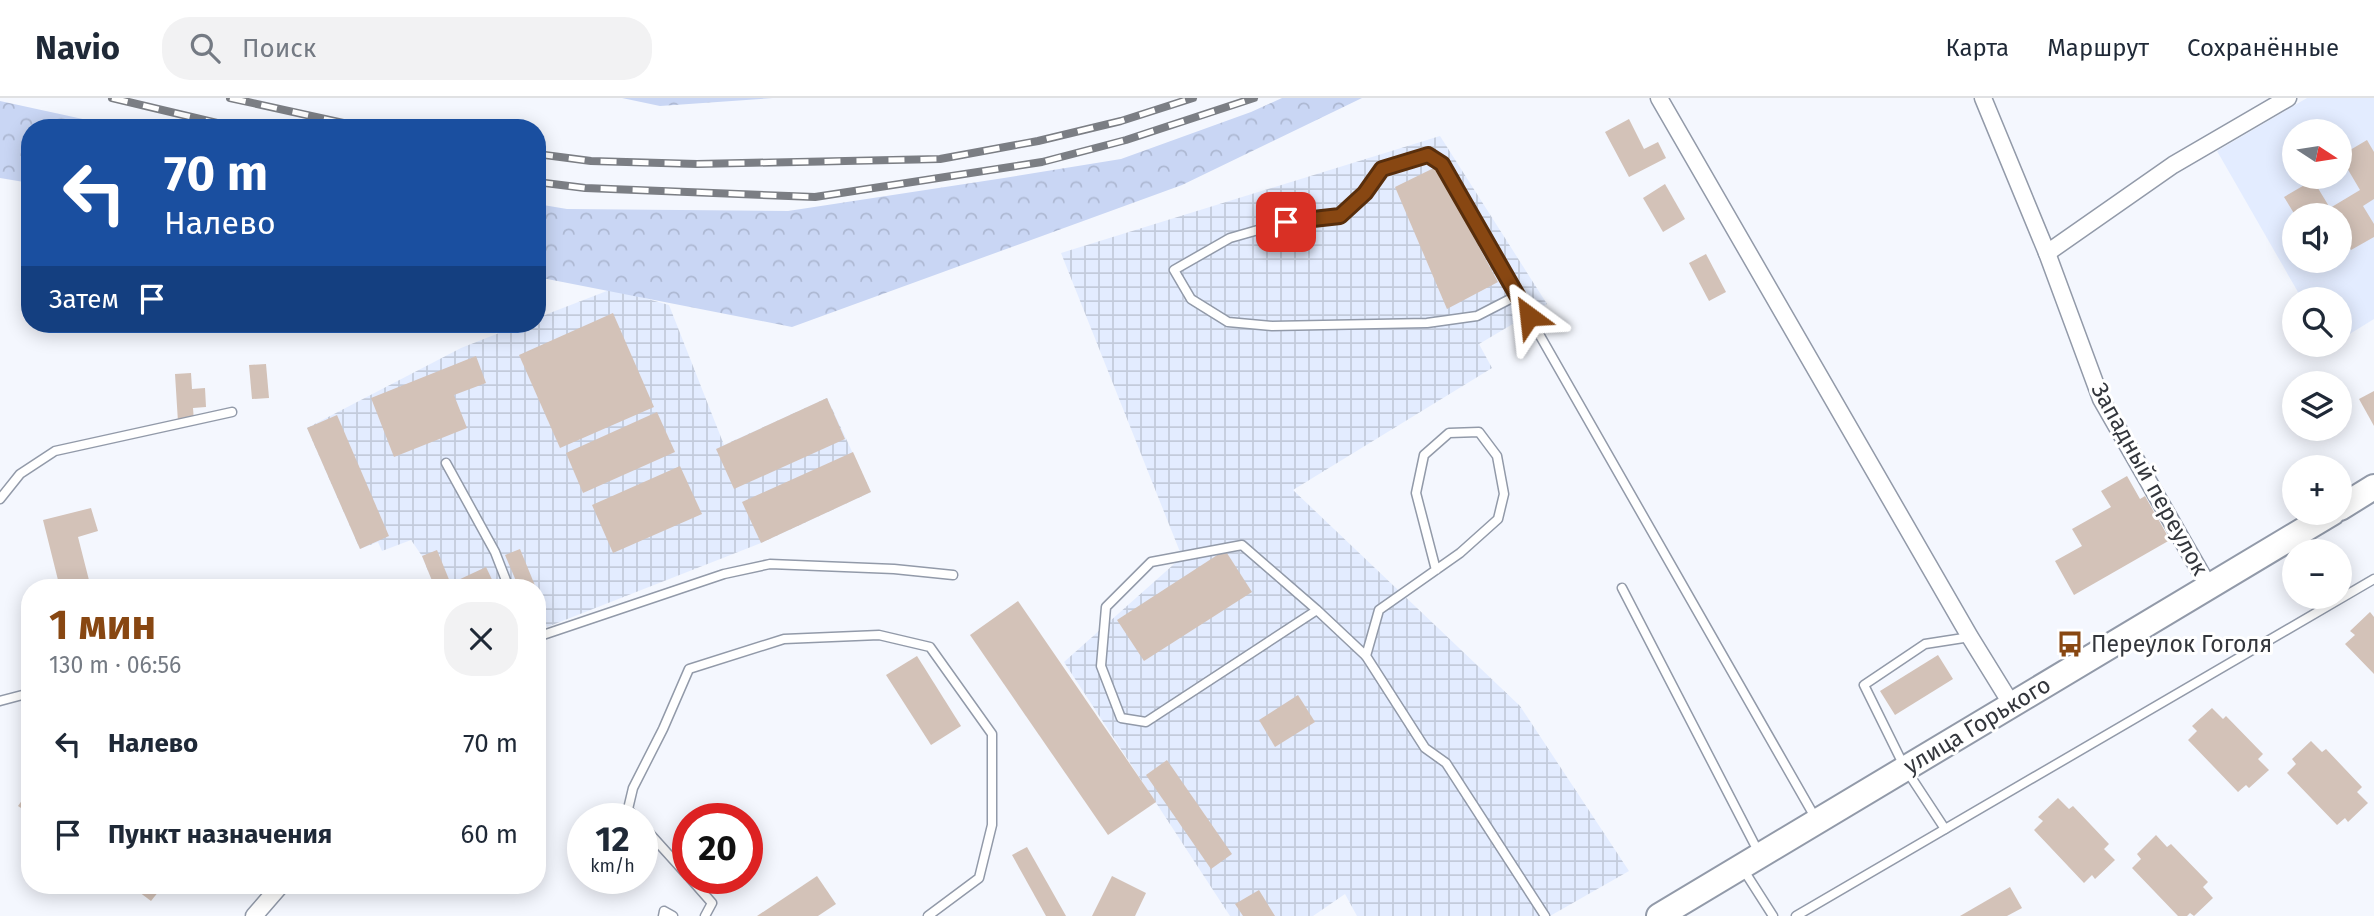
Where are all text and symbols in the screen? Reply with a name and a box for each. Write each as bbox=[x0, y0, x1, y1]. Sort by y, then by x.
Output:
search box bbox=[162, 17, 652, 80]
text: Navio bbox=[35, 28, 120, 68]
icon: search bbox=[186, 29, 224, 67]
text: Поиск bbox=[242, 33, 316, 64]
text: Карта bbox=[1946, 34, 2009, 62]
text: Маршрут bbox=[2047, 34, 2149, 62]
text: Сохранённые bbox=[2187, 34, 2339, 62]
north arrow bbox=[2282, 119, 2352, 189]
map controls bbox=[2282, 119, 2352, 609]
text: 70 m bbox=[164, 144, 268, 203]
icon: left bbox=[49, 147, 140, 238]
pin bbox=[1256, 192, 1316, 252]
icon: arrive bbox=[1267, 203, 1305, 241]
button: sound bbox=[2282, 203, 2352, 273]
text: Налево bbox=[164, 204, 276, 242]
position arrow bbox=[1492, 279, 1566, 353]
icon: arrive bbox=[133, 280, 171, 318]
text: Затем bbox=[49, 284, 119, 315]
button: search bbox=[2282, 287, 2352, 357]
button: layers bbox=[2282, 371, 2352, 441]
street label: Западный переулок bbox=[2085, 378, 2215, 580]
button: + bbox=[2282, 455, 2352, 525]
button: − bbox=[2282, 539, 2352, 609]
text: 1 мин bbox=[49, 600, 156, 650]
button: close bbox=[444, 602, 518, 676]
bus stop icon: Переулок Гоголя bbox=[2055, 629, 2085, 659]
place label: Переулок Гоголя bbox=[2091, 630, 2272, 658]
text: 130 m · 06:56 bbox=[49, 651, 181, 679]
street label: улица Горького bbox=[1898, 670, 2056, 780]
icon: left bbox=[49, 725, 87, 763]
text: Налево bbox=[108, 728, 198, 759]
text: 70 m bbox=[463, 728, 518, 759]
speed limit sign: 20 bbox=[672, 803, 763, 894]
icon: arrive bbox=[49, 816, 87, 854]
text: 12 bbox=[595, 818, 630, 860]
text: Пункт назначения bbox=[108, 819, 332, 850]
text: 60 m bbox=[460, 819, 518, 850]
text: km/h bbox=[590, 855, 635, 877]

